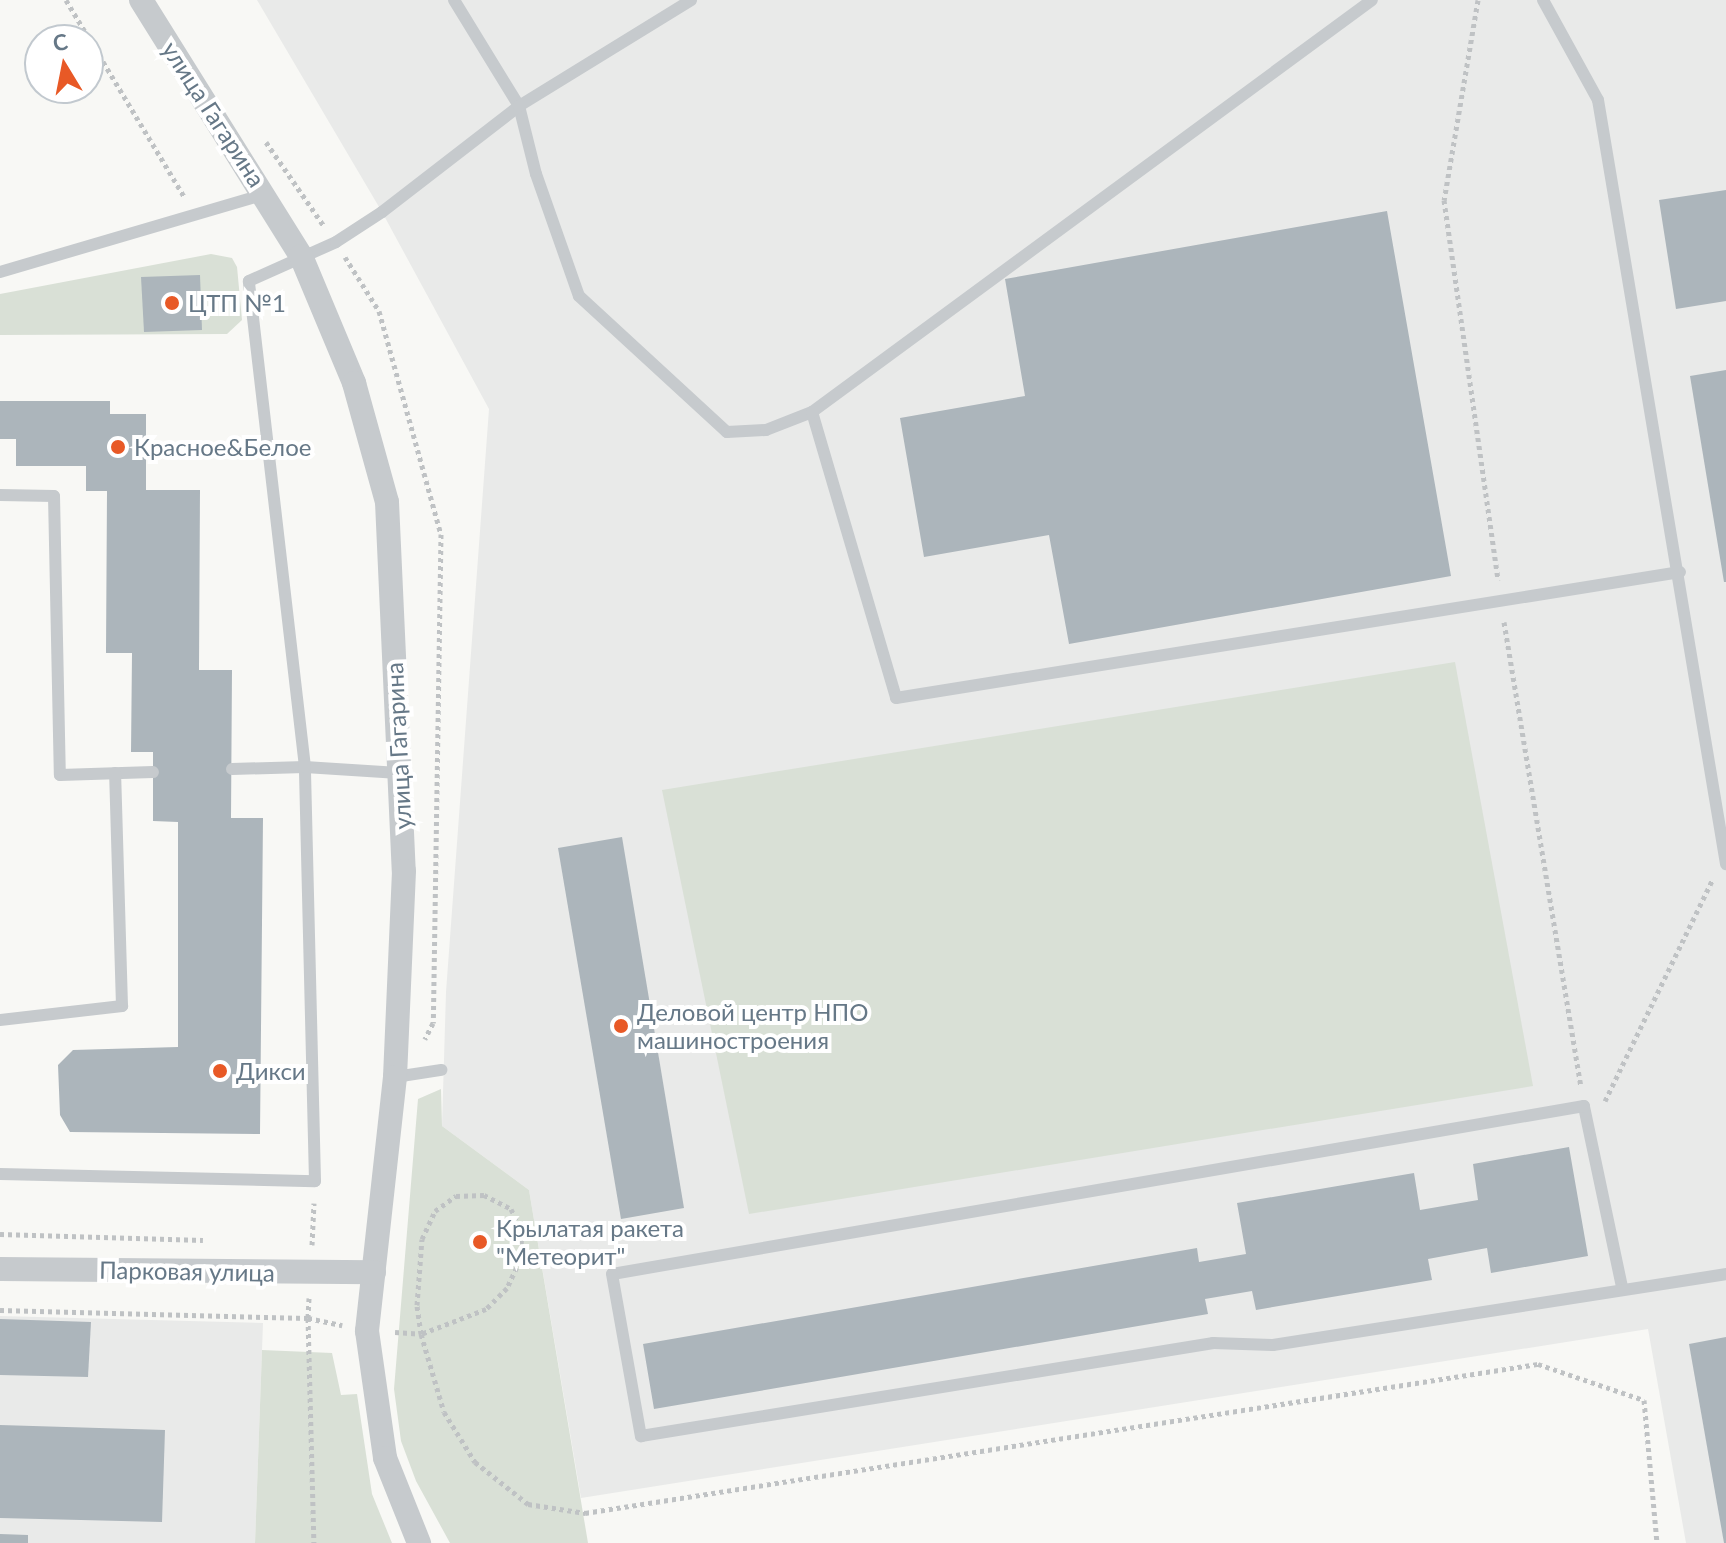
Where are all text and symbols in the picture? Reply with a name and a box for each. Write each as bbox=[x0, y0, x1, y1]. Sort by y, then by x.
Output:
north arrow bbox=[24, 24, 104, 104]
text: С bbox=[51, 27, 70, 56]
street label: улица Гагарина bbox=[156, 36, 272, 192]
place label: ЦТП №1 bbox=[188, 289, 286, 317]
marker: ЦТП №1 bbox=[163, 294, 181, 312]
place label: Красное&Белое bbox=[134, 433, 311, 461]
marker: Красное&Белое bbox=[109, 438, 127, 456]
street label: улица Гагарина bbox=[379, 662, 417, 830]
place label: Деловой центр НПО машиностроения bbox=[637, 998, 868, 1054]
marker: Деловой центр НПО машиностроения bbox=[612, 1017, 630, 1035]
place label: Дикси bbox=[236, 1057, 306, 1085]
marker: Дикси bbox=[211, 1062, 229, 1080]
place label: Крылатая ракета "Метеорит" bbox=[496, 1214, 684, 1270]
marker: Крылатая ракета "Метеорит" bbox=[471, 1233, 489, 1251]
street label: Парковая улица bbox=[99, 1255, 275, 1287]

